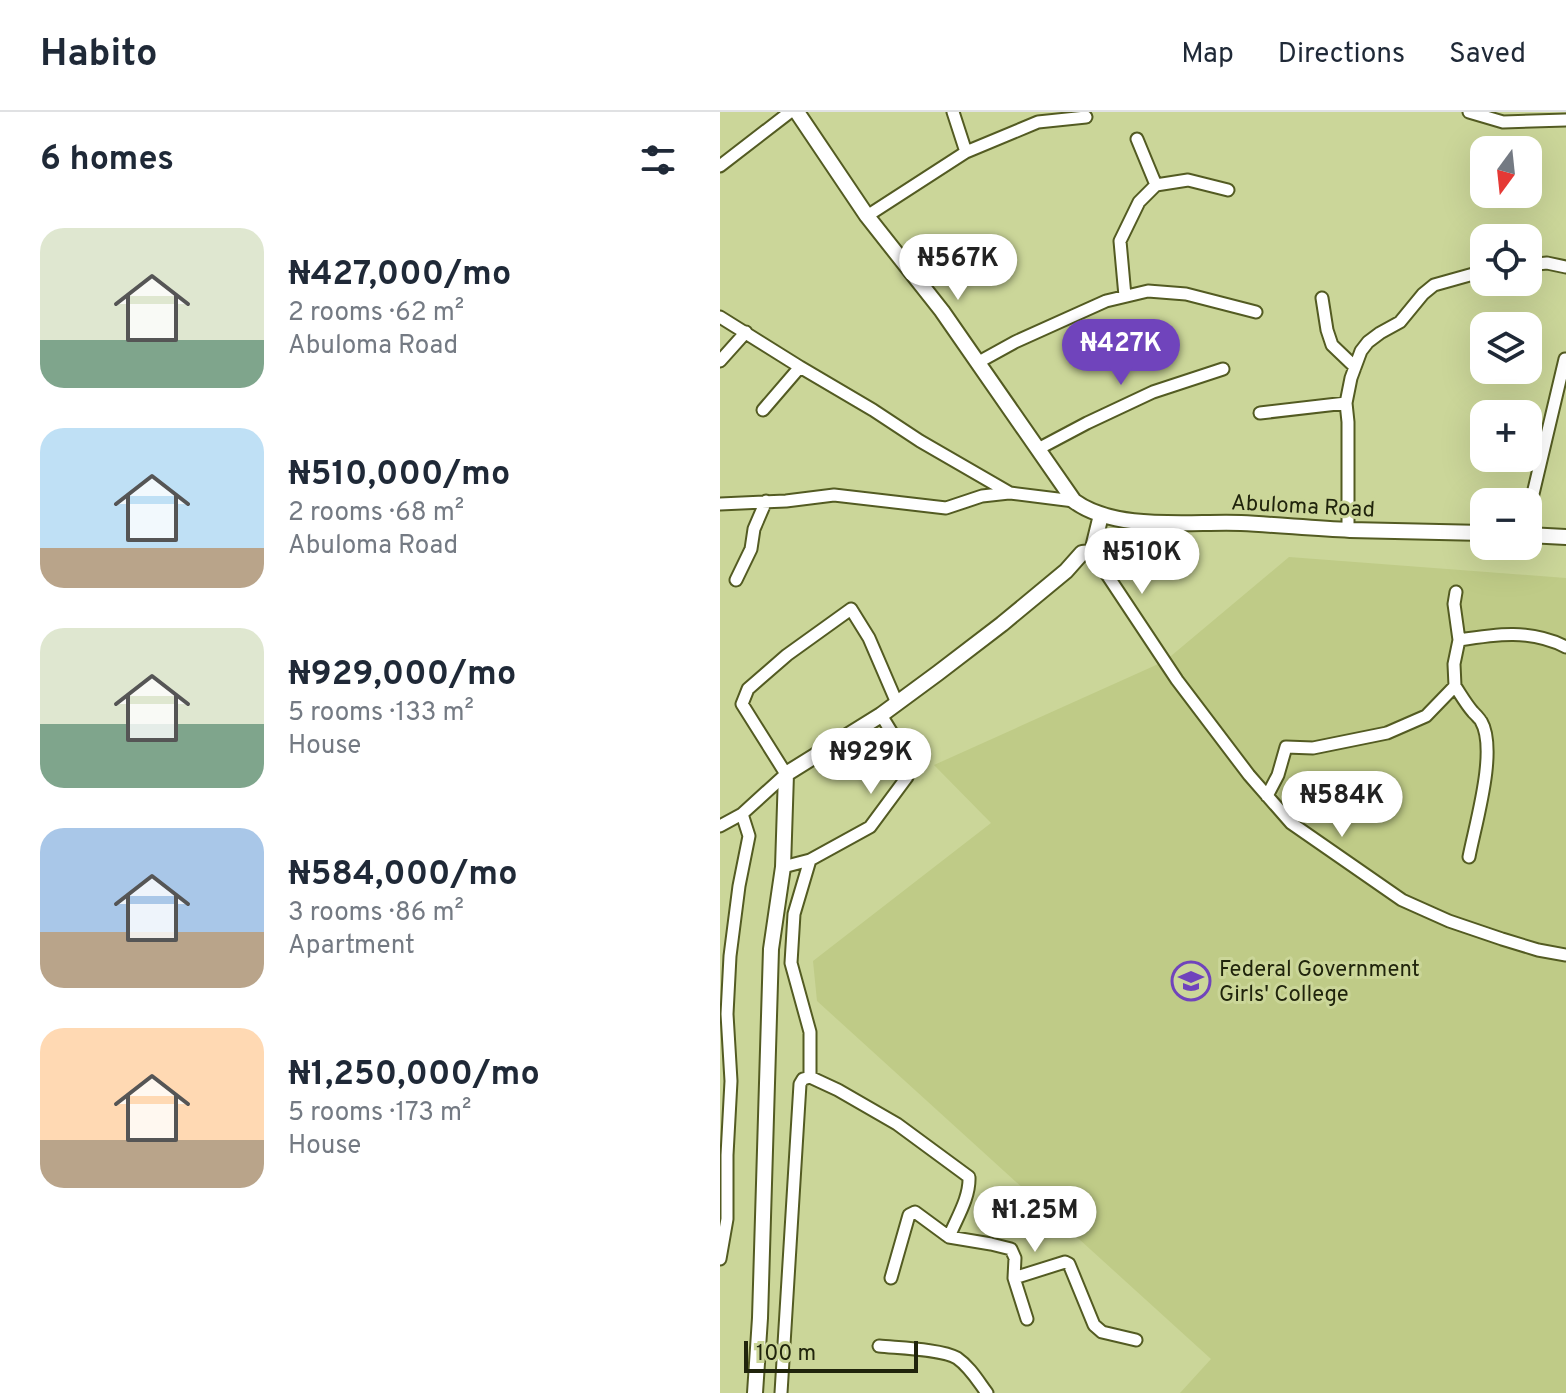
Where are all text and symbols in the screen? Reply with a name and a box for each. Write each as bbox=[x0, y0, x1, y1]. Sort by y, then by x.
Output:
text: Habito bbox=[40, 31, 158, 80]
text: Map bbox=[1181, 37, 1234, 73]
text: Directions bbox=[1278, 37, 1405, 73]
text: Saved bbox=[1449, 37, 1526, 73]
north arrow bbox=[1470, 136, 1542, 208]
map controls bbox=[1470, 136, 1542, 560]
icon: filters bbox=[636, 138, 680, 182]
text: 6 homes bbox=[40, 139, 174, 182]
button: locate bbox=[1470, 224, 1542, 296]
pin: ₦567K bbox=[902, 234, 1014, 302]
text: ₦567K bbox=[917, 243, 999, 276]
text: ₦427,000/mo bbox=[288, 254, 511, 297]
icon: home bbox=[104, 260, 200, 356]
text: 2 rooms · 62 m² bbox=[288, 297, 464, 330]
button: layers bbox=[1470, 312, 1542, 384]
pin: ₦427K bbox=[1065, 319, 1177, 387]
text: ₦427K bbox=[1080, 328, 1162, 361]
text: Abuloma Road bbox=[288, 330, 458, 363]
button: + bbox=[1470, 400, 1542, 472]
text: ₦510,000/mo bbox=[288, 454, 510, 497]
icon: home bbox=[104, 460, 200, 556]
button: − bbox=[1470, 488, 1542, 560]
street label: Abuloma Road bbox=[1230, 490, 1376, 525]
text: 2 rooms · 68 m² bbox=[288, 497, 464, 530]
pin: ₦510K bbox=[1086, 528, 1198, 596]
text: Abuloma Road bbox=[288, 530, 458, 563]
text: ₦510K bbox=[1102, 537, 1182, 570]
text: ₦929,000/mo bbox=[288, 654, 516, 697]
icon: home bbox=[104, 660, 200, 756]
text: 5 rooms · 133 m² bbox=[288, 697, 474, 730]
pin: ₦929K bbox=[815, 728, 927, 796]
text: House bbox=[288, 730, 361, 763]
text: ₦929K bbox=[829, 737, 913, 770]
pin: ₦584K bbox=[1286, 771, 1398, 839]
text: ₦584K bbox=[1300, 780, 1384, 813]
text: ₦584,000/mo bbox=[288, 854, 518, 897]
icon: home bbox=[104, 860, 200, 956]
text: 3 rooms · 86 m² bbox=[288, 897, 464, 930]
text: Apartment bbox=[288, 930, 415, 963]
place label: Federal Government Girls' College bbox=[1219, 957, 1420, 1009]
school or university icon: Federal Government Girls' College bbox=[1170, 960, 1212, 1002]
text: ₦1,250,000/mo bbox=[288, 1054, 540, 1097]
icon: home bbox=[104, 1060, 200, 1156]
text: 5 rooms · 173 m² bbox=[288, 1097, 471, 1130]
text: House bbox=[288, 1130, 361, 1163]
pin: ₦1.25M bbox=[970, 1186, 1100, 1254]
text: ₦1.25M bbox=[991, 1195, 1079, 1228]
scale bar bbox=[744, 1337, 918, 1373]
text: 100 m bbox=[756, 1341, 816, 1368]

